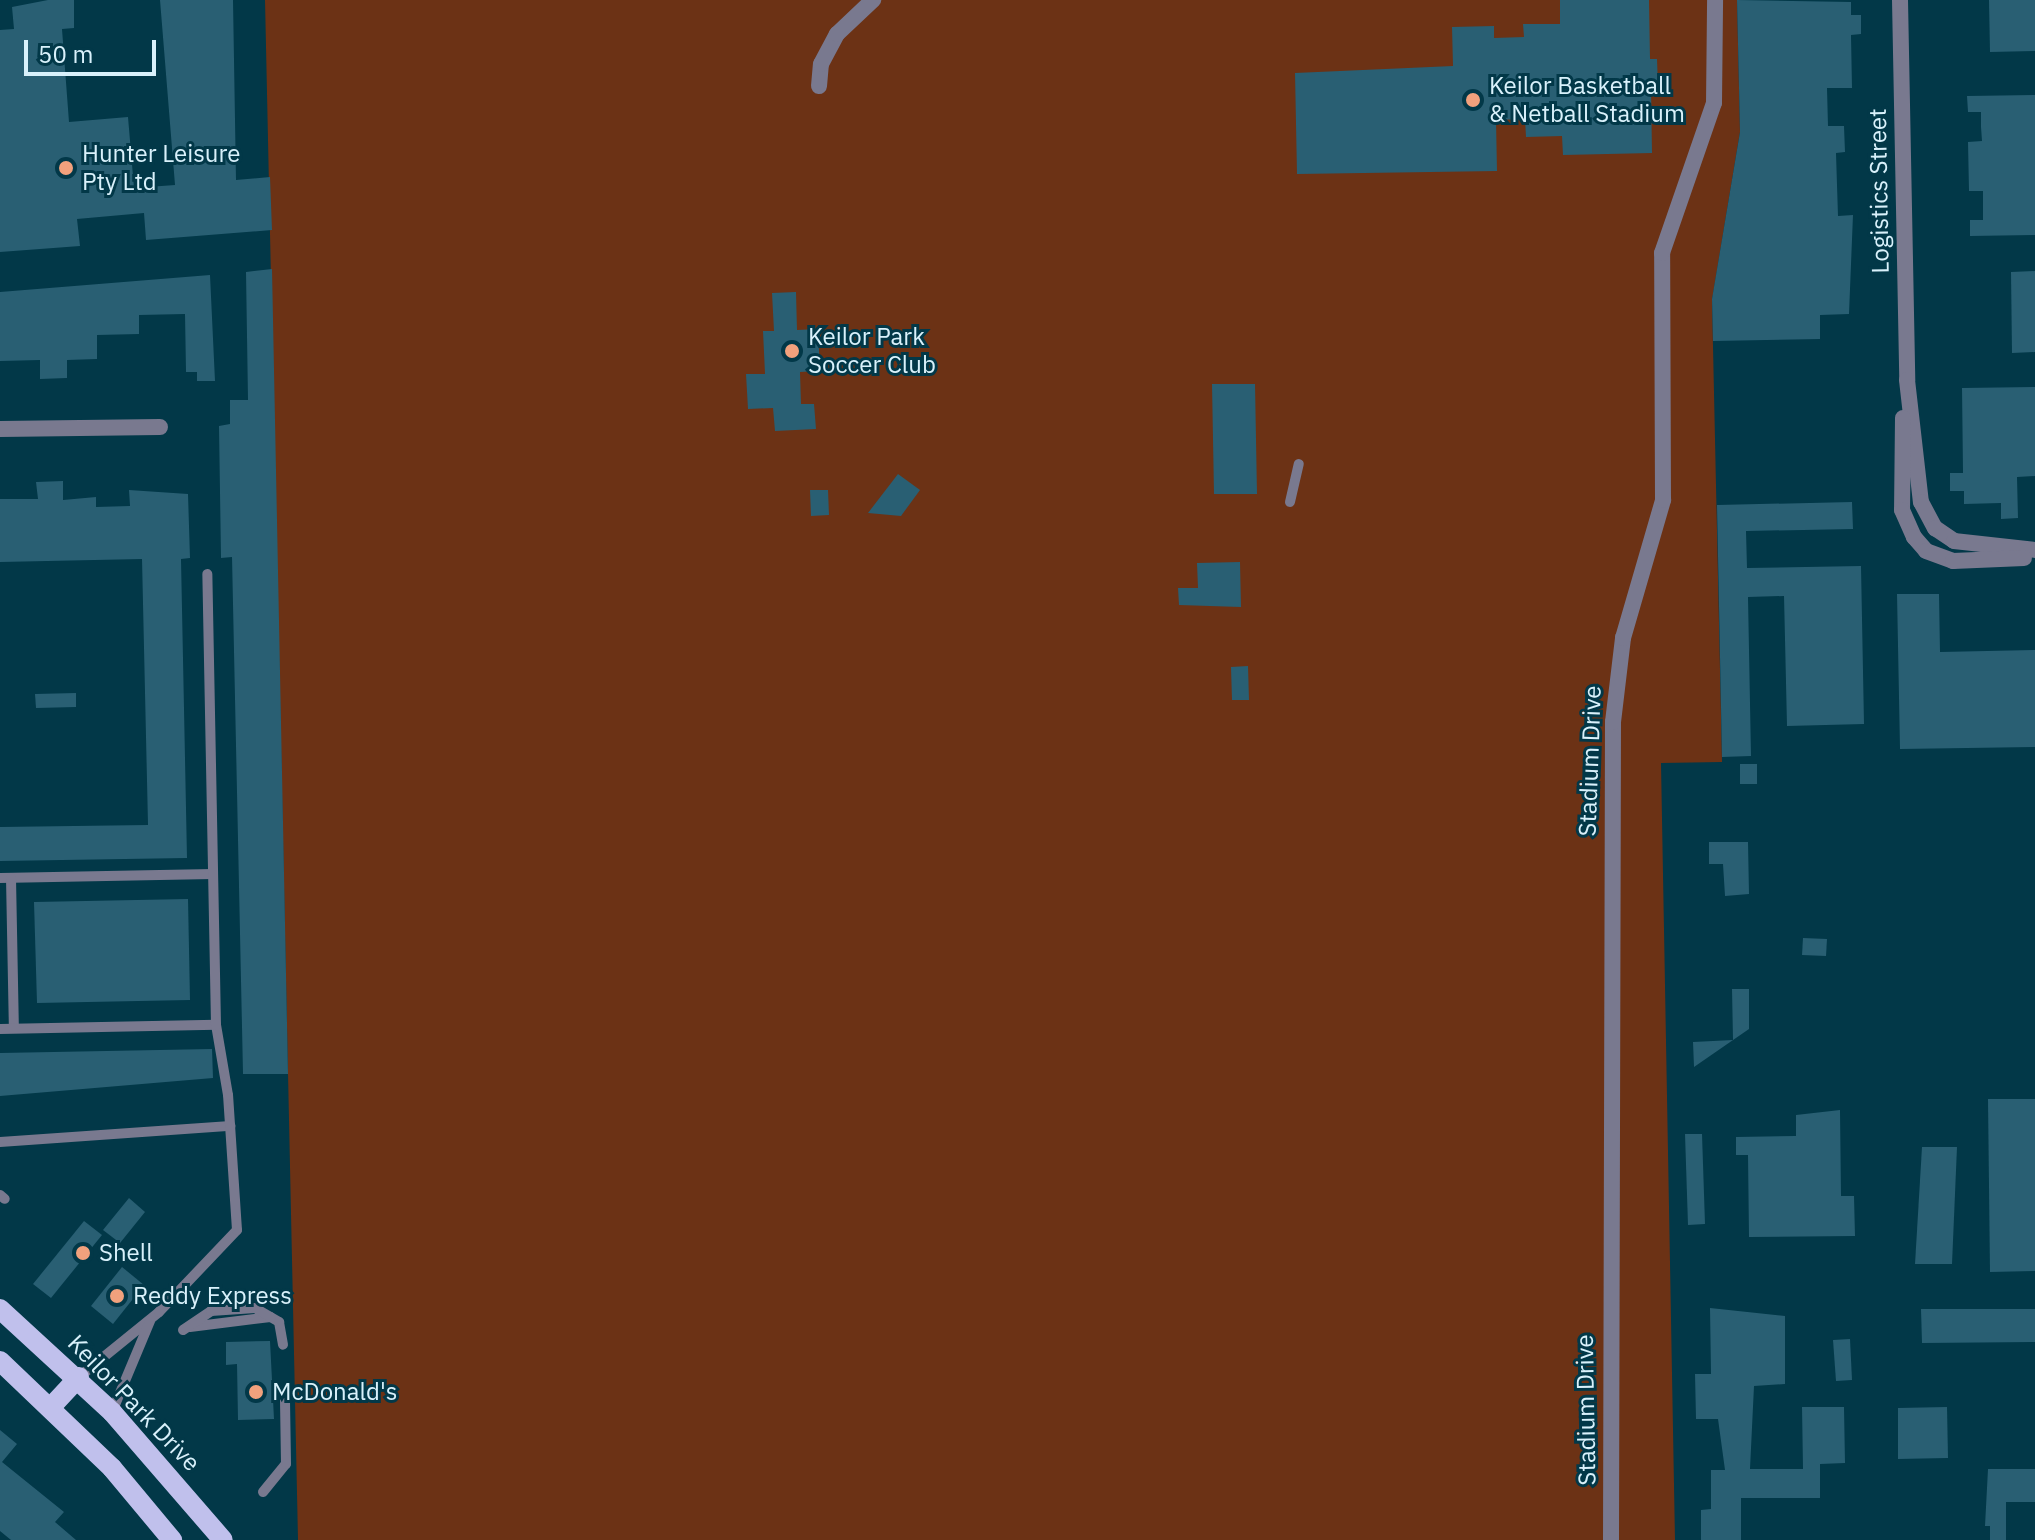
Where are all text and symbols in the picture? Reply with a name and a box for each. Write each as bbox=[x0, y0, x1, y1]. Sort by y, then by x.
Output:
scale bar bbox=[28, 24, 160, 74]
text: 50 m bbox=[38, 38, 93, 70]
place label: Keilor Basketball & Netball Stadium bbox=[1489, 72, 1685, 128]
marker: Keilor Basketball & Netball Stadium bbox=[1464, 91, 1482, 109]
street label: Logistics Street bbox=[1863, 108, 1895, 274]
place label: Hunter Leisure Pty Ltd bbox=[82, 140, 240, 196]
marker: Hunter Leisure Pty Ltd bbox=[57, 159, 75, 177]
place label: Keilor Park Soccer Club bbox=[808, 323, 936, 379]
marker: Keilor Park Soccer Club bbox=[783, 342, 801, 360]
street label: Stadium Drive bbox=[1573, 685, 1607, 837]
place label: Shell bbox=[99, 1239, 153, 1267]
marker: Shell bbox=[74, 1244, 92, 1262]
place label: Reddy Express bbox=[133, 1282, 292, 1310]
marker: Reddy Express bbox=[108, 1287, 126, 1305]
street label: Keilor Park Drive bbox=[62, 1329, 206, 1477]
street label: Stadium Drive bbox=[1570, 1334, 1602, 1486]
place label: McDonald's bbox=[272, 1378, 397, 1406]
marker: McDonald's bbox=[247, 1383, 265, 1401]

